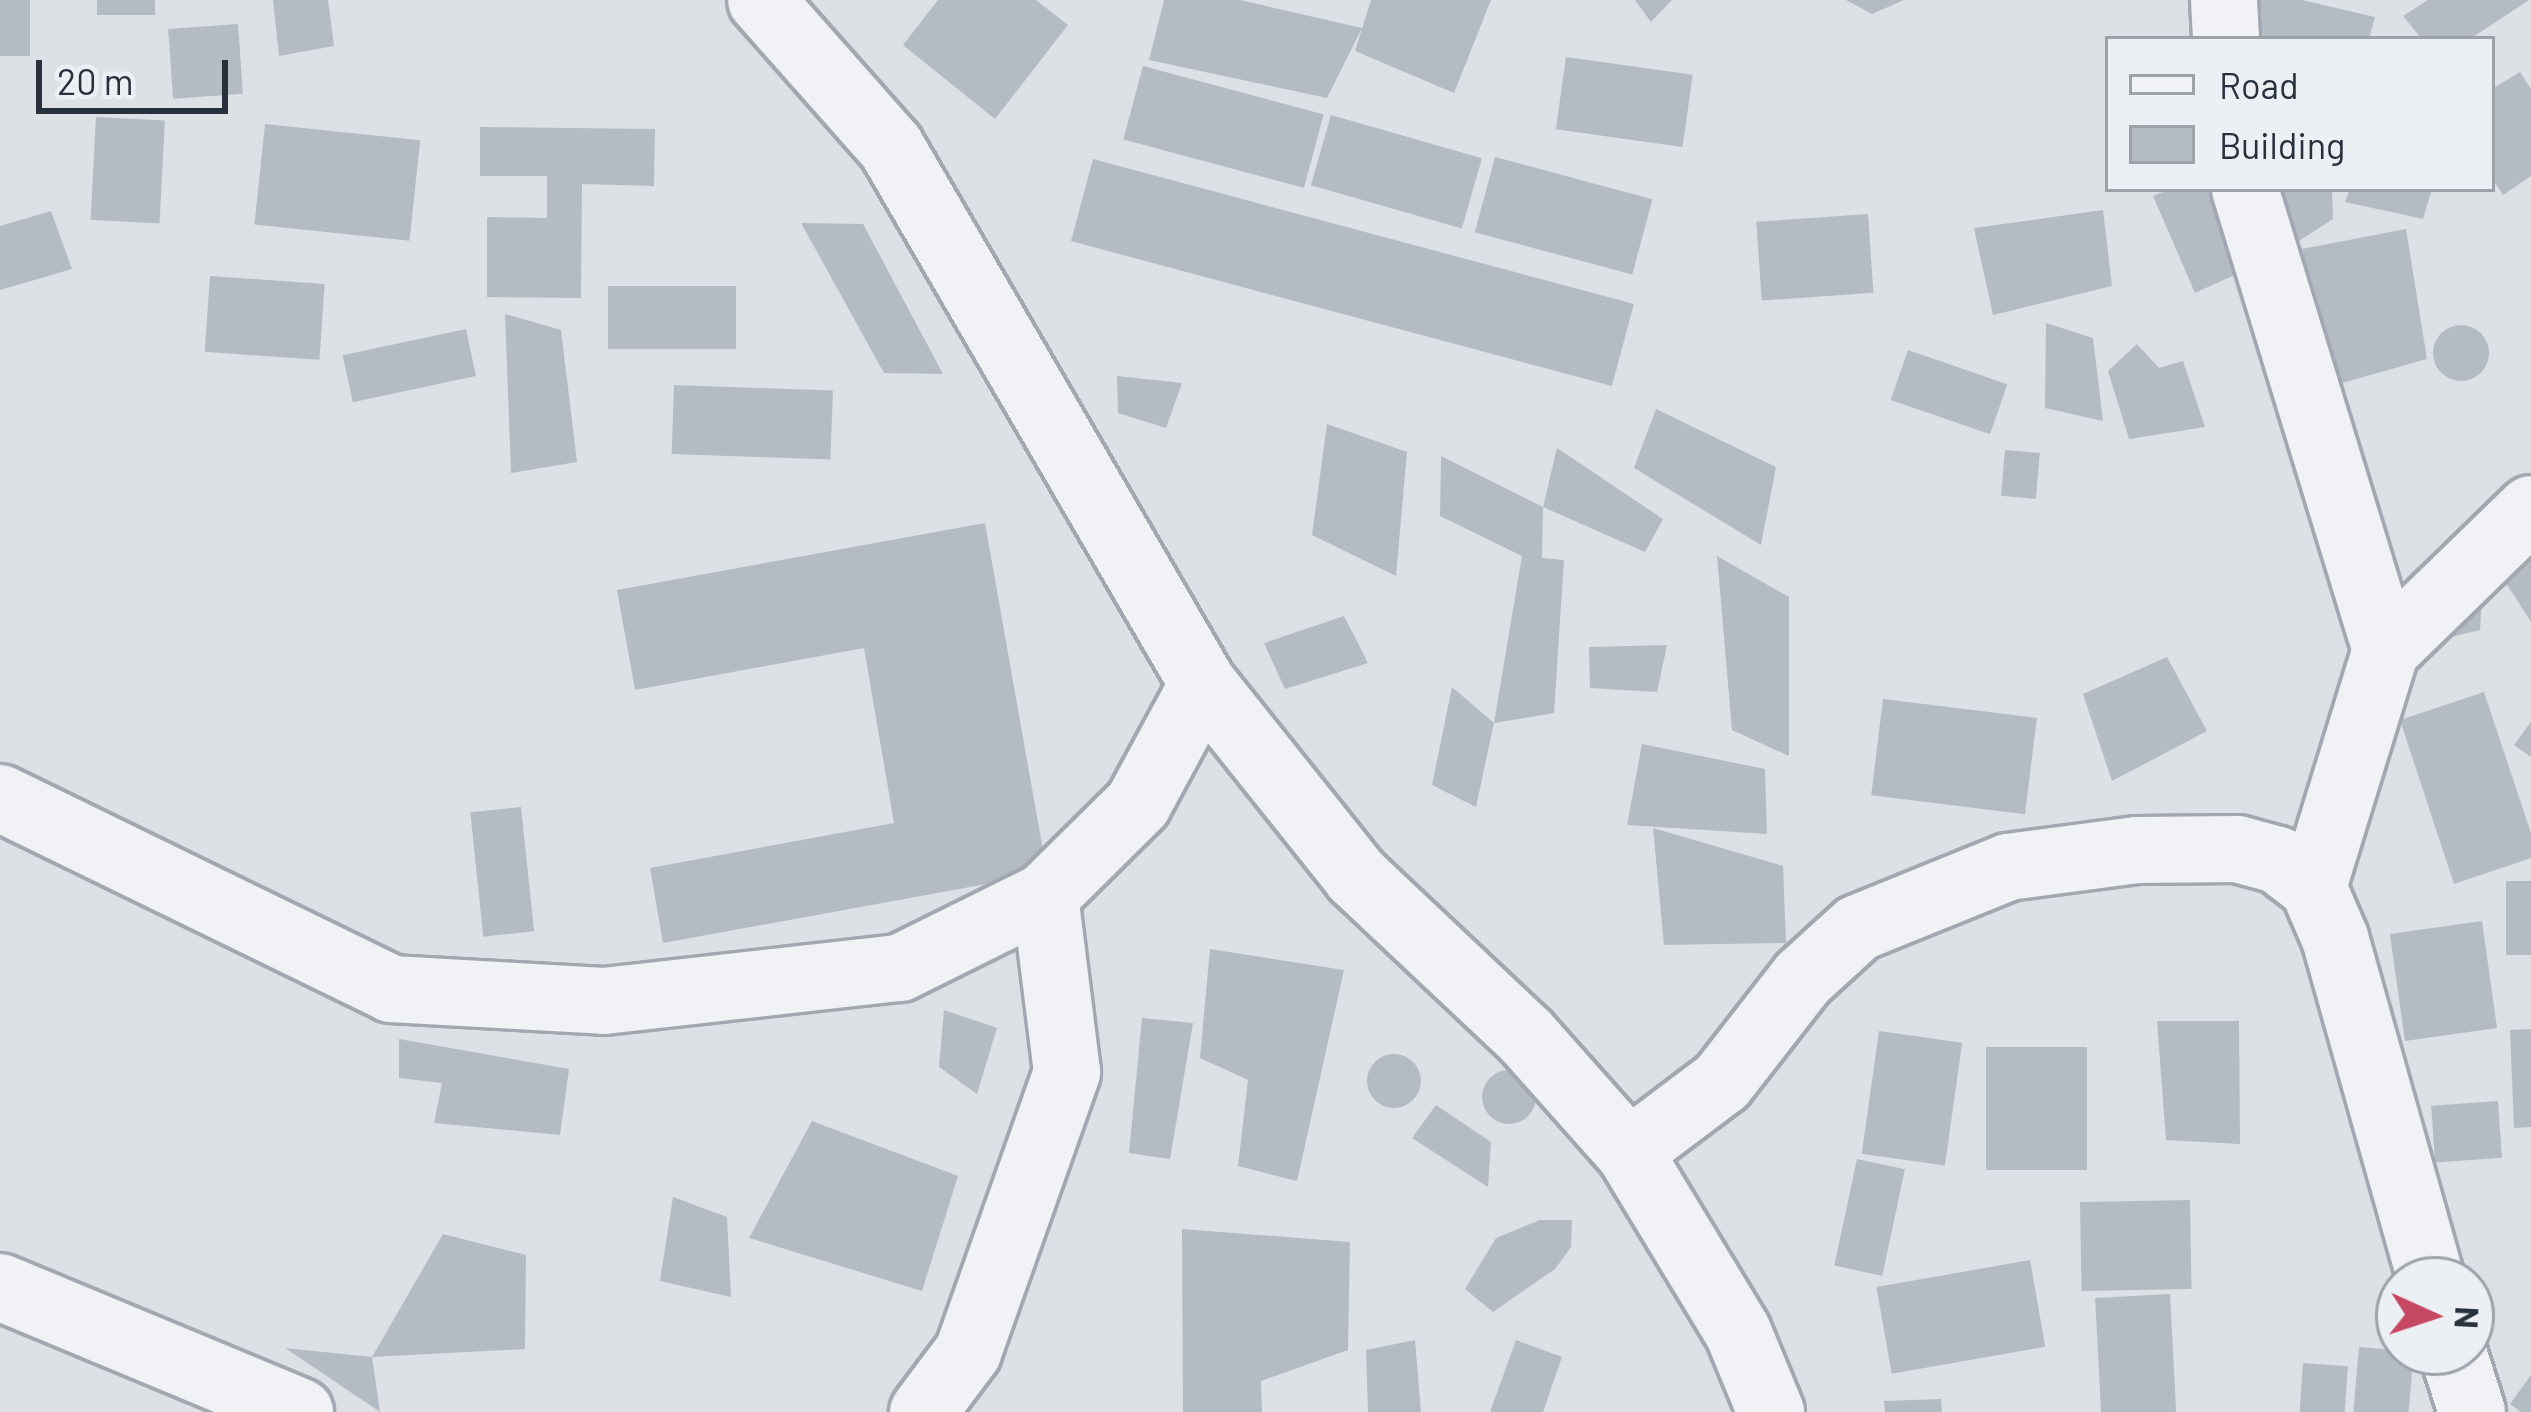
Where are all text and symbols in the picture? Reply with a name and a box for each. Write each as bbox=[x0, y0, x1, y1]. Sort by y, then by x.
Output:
scale bar bbox=[42, 36, 234, 110]
legend bbox=[2105, 36, 2495, 192]
text: 20 m bbox=[57, 59, 134, 102]
text: Road bbox=[2219, 63, 2299, 106]
text: Building bbox=[2219, 123, 2345, 166]
north arrow bbox=[2375, 1256, 2495, 1376]
text: N bbox=[2447, 1306, 2489, 1330]

